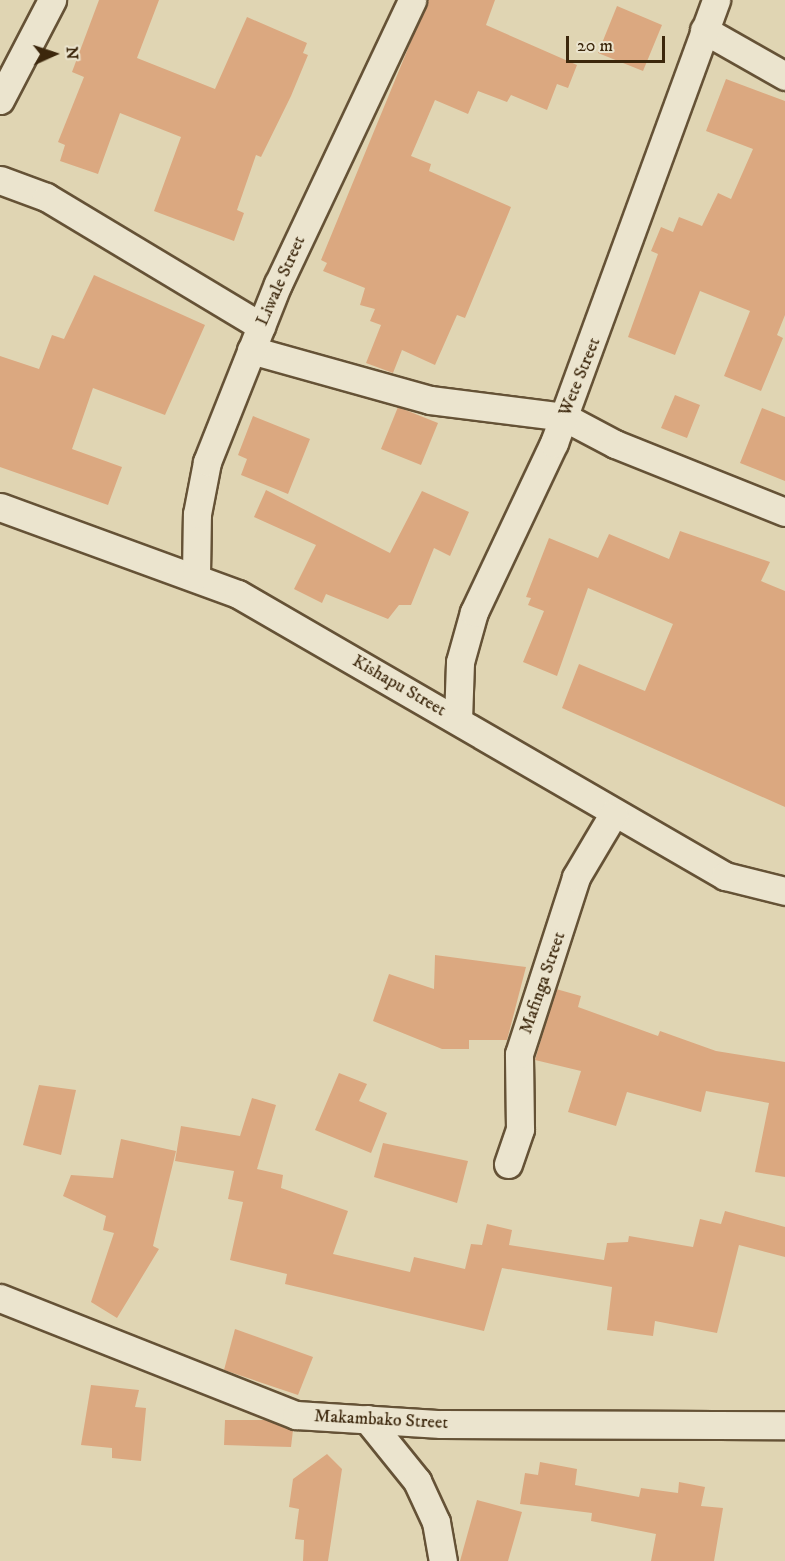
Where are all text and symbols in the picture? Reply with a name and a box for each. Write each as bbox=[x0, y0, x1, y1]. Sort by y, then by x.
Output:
north arrow bbox=[24, 24, 84, 84]
scale bar bbox=[569, 24, 668, 62]
text: 20 m bbox=[577, 35, 613, 57]
text: N bbox=[62, 46, 82, 60]
street label: Liwale Street bbox=[252, 233, 310, 329]
street label: Wete Street bbox=[554, 335, 606, 419]
street label: Kishapu Street bbox=[348, 651, 450, 721]
street label: Mafinga Street bbox=[515, 929, 571, 1037]
street label: Makambako Street bbox=[313, 1406, 449, 1434]

